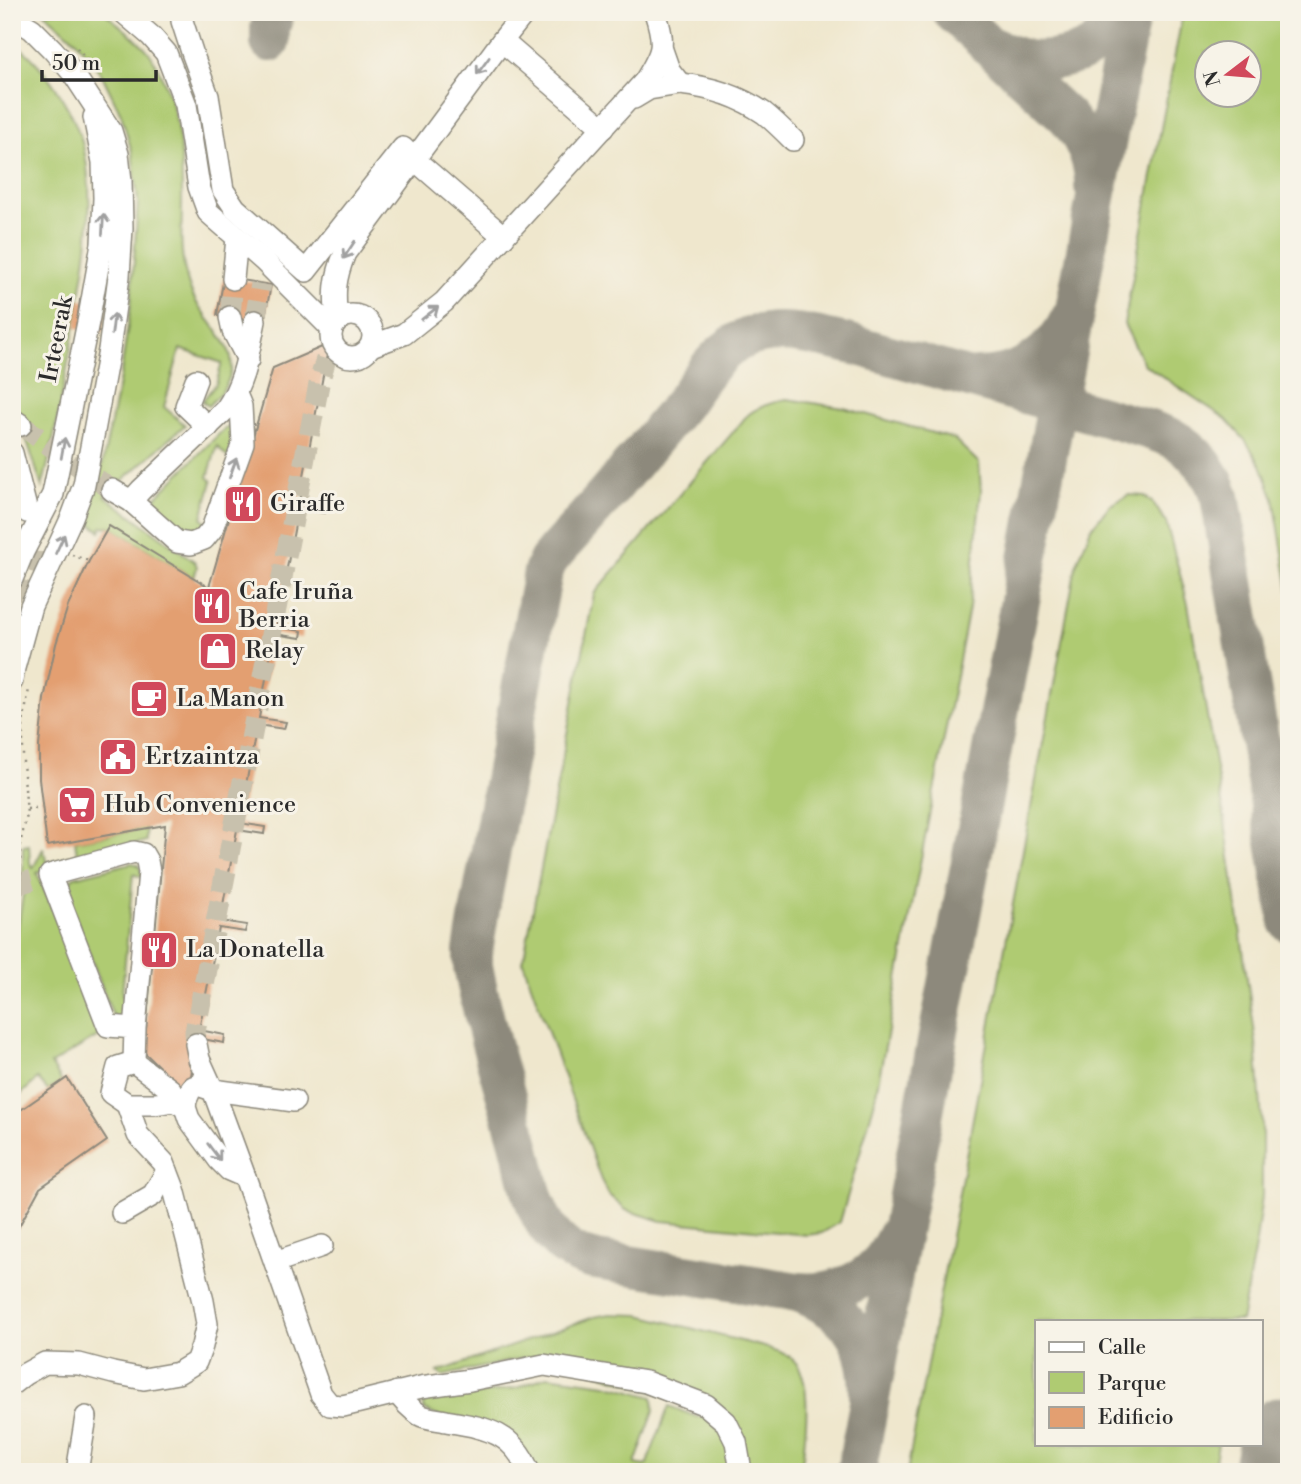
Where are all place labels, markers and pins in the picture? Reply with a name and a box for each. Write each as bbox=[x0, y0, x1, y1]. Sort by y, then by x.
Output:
restaurant icon: Giraffe bbox=[222, 483, 264, 525]
place label: Giraffe bbox=[270, 489, 345, 519]
place label: Cafe Iruña Berria bbox=[238, 577, 354, 635]
restaurant icon: Cafe Iruña Berria bbox=[191, 585, 233, 627]
shop icon: Relay bbox=[197, 630, 239, 672]
place label: Relay bbox=[245, 636, 305, 666]
cafe icon: La Manon bbox=[128, 678, 170, 720]
place label: La Manon bbox=[176, 684, 284, 714]
public building icon: Ertzaintza bbox=[97, 736, 139, 778]
place label: Ertzaintza bbox=[145, 742, 260, 772]
supermarket icon: Hub Convenience bbox=[56, 784, 98, 826]
place label: Hub Convenience bbox=[104, 790, 296, 820]
restaurant icon: La Donatella bbox=[138, 929, 180, 971]
place label: La Donatella bbox=[186, 935, 325, 965]

